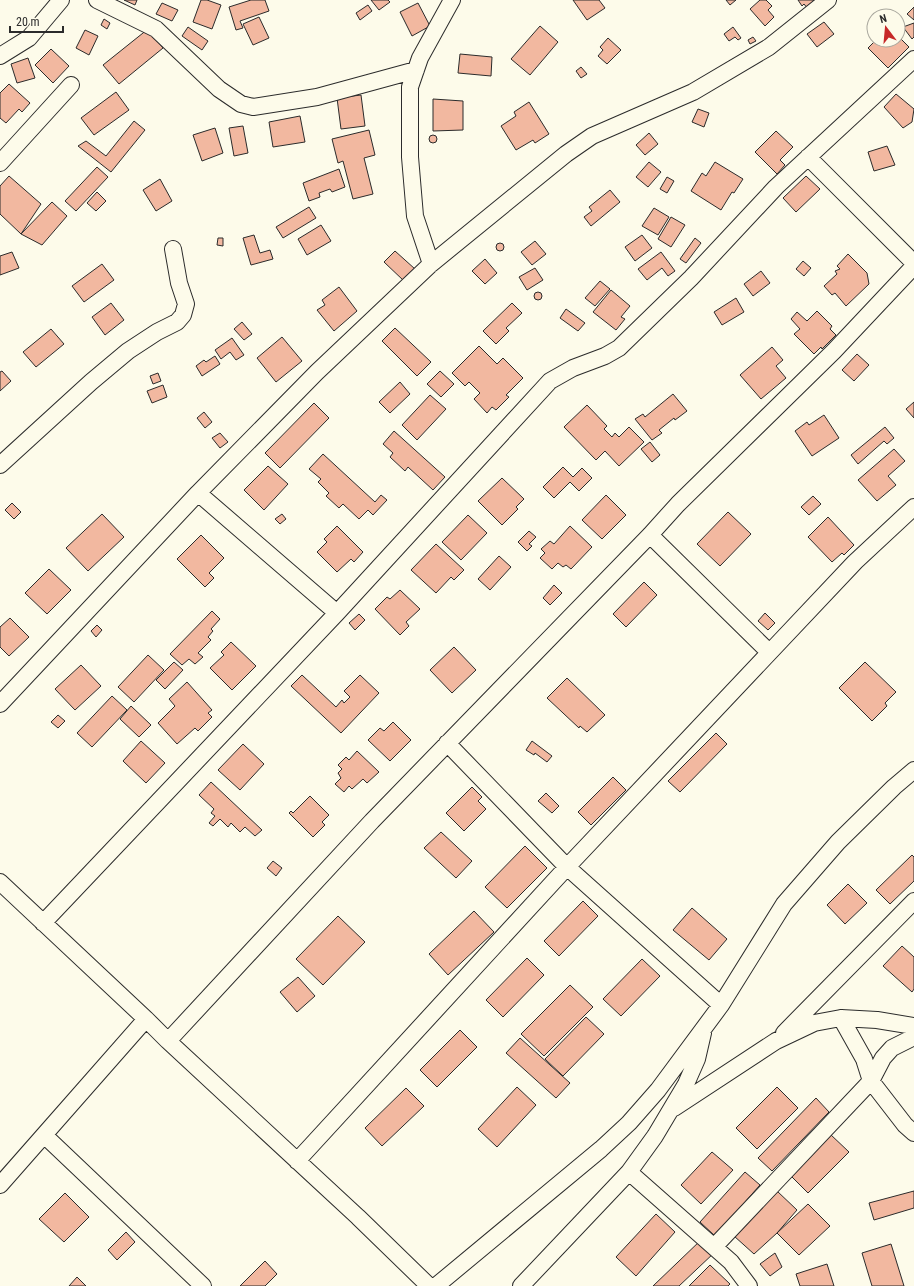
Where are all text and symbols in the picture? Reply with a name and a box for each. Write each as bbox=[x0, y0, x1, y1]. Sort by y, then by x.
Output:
scale bar bbox=[10, 8, 63, 34]
north arrow bbox=[866, 8, 906, 48]
text: N bbox=[878, 12, 889, 26]
text: 20 m bbox=[16, 15, 40, 29]

